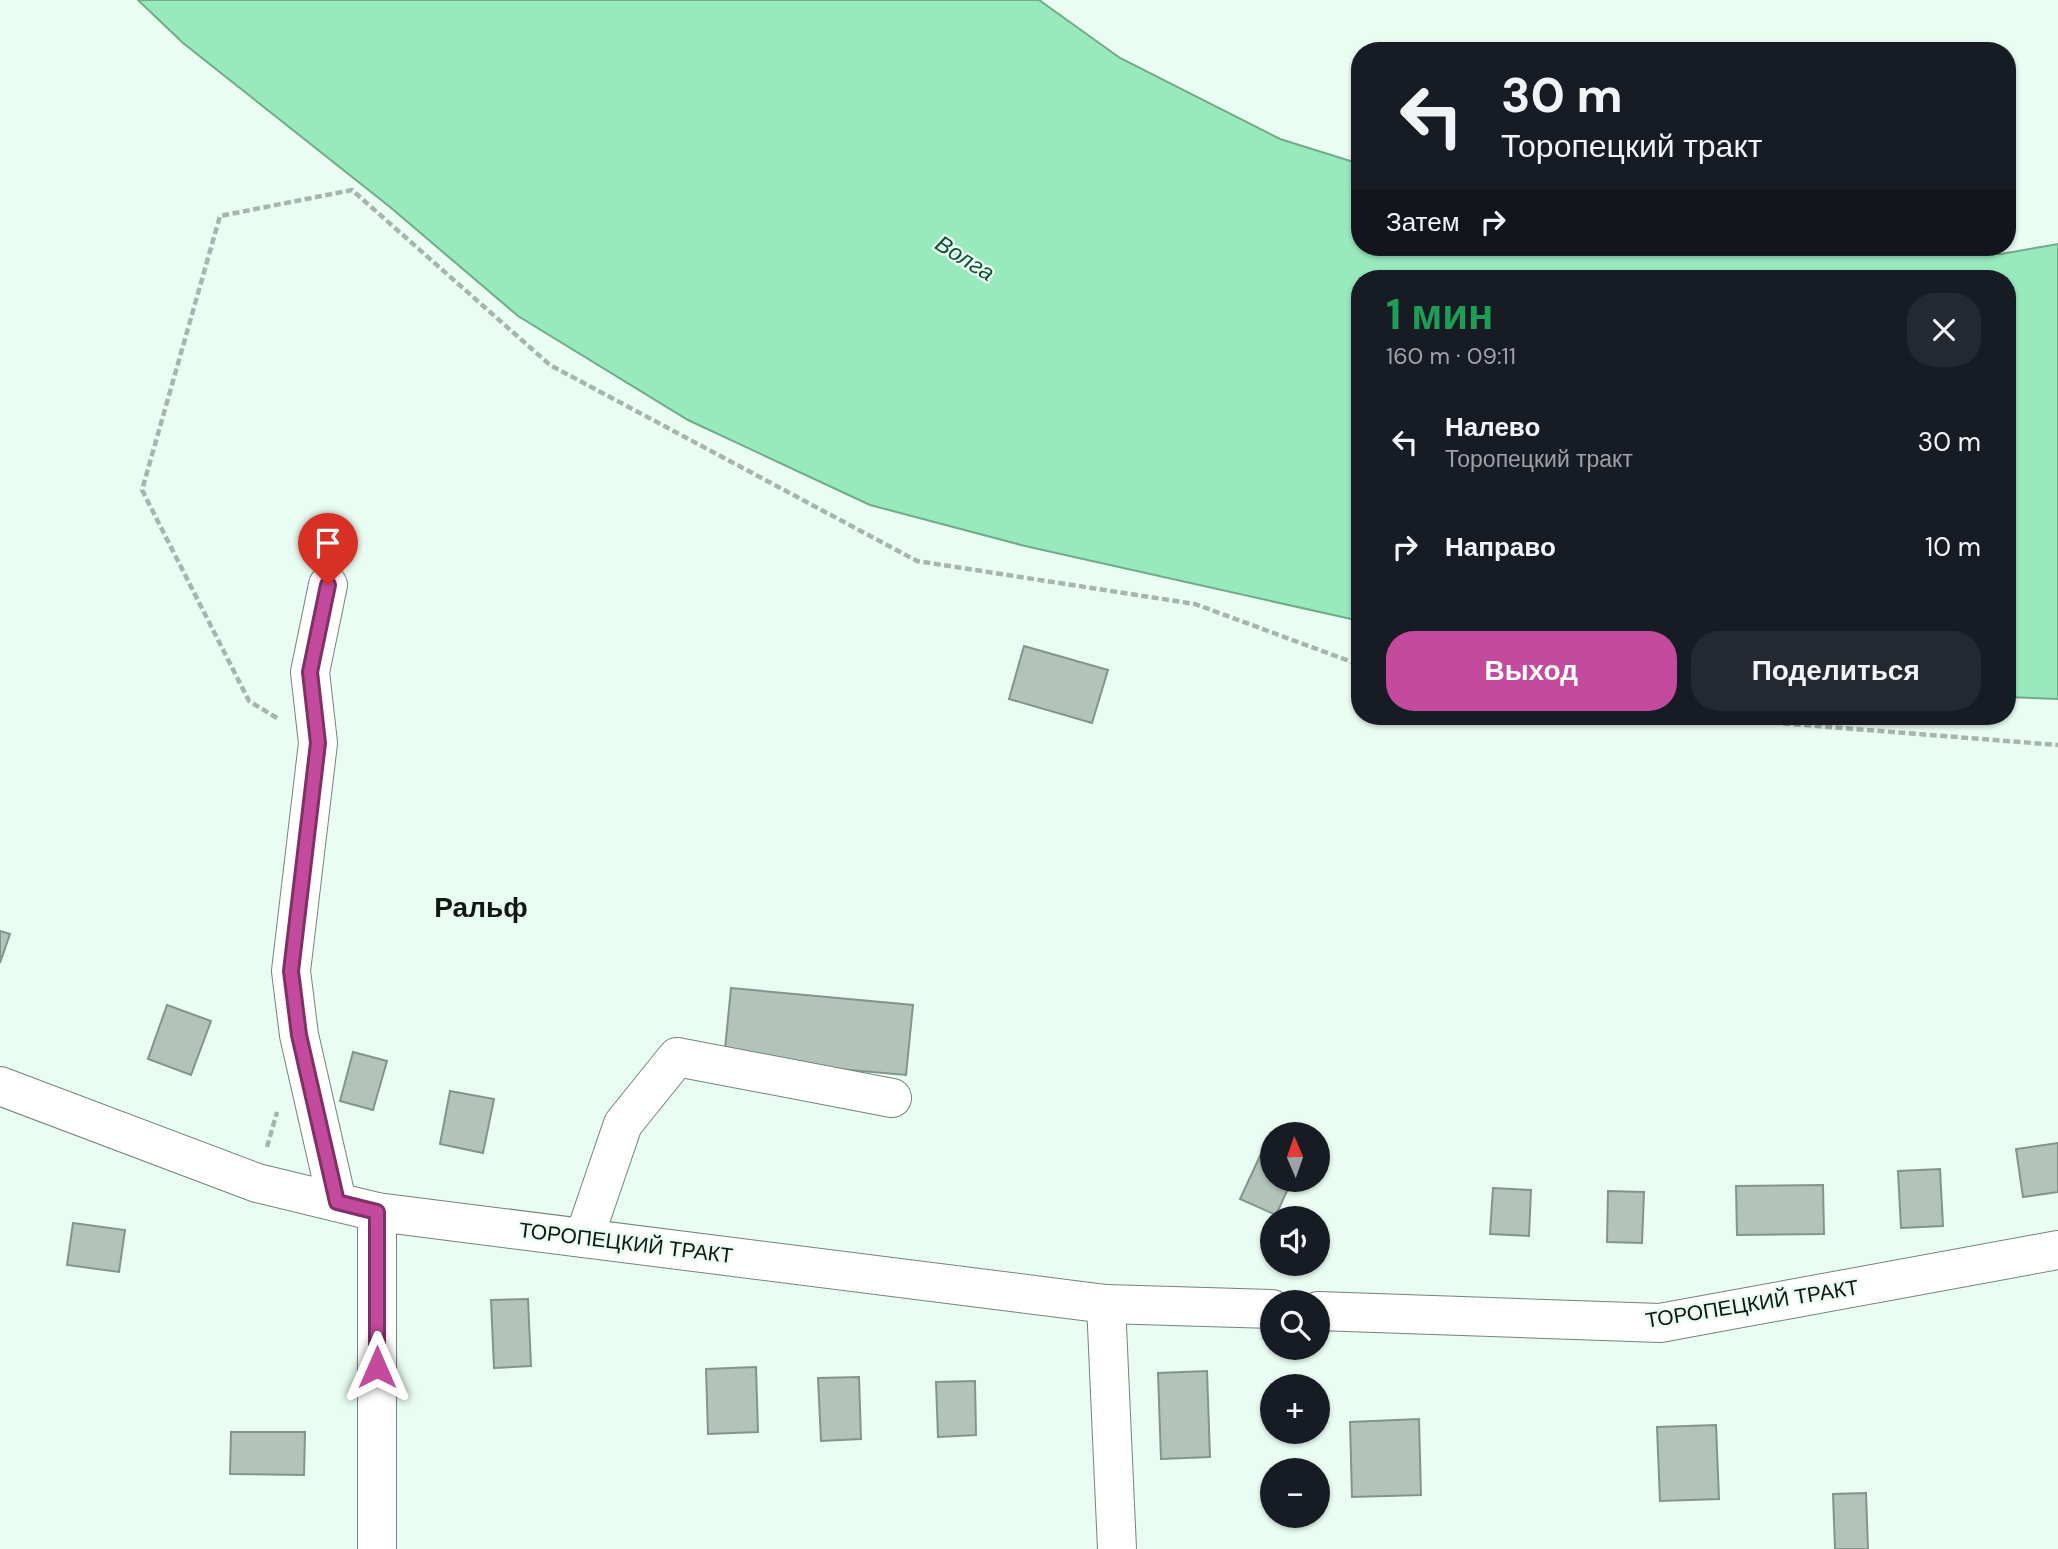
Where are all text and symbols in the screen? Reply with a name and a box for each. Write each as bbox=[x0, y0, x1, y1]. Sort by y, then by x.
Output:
text: 30 m bbox=[1501, 63, 1623, 127]
icon: left bbox=[1386, 70, 1477, 161]
text: Торопецкий тракт bbox=[1501, 125, 1762, 167]
icon: right bbox=[1474, 203, 1512, 241]
text: Затем bbox=[1386, 205, 1460, 239]
water label: Волга bbox=[930, 228, 1000, 288]
text: 1 мин bbox=[1386, 287, 1493, 342]
button: close bbox=[1907, 293, 1981, 367]
text: 160 m · 09:11 bbox=[1386, 341, 1516, 371]
text: Налево bbox=[1445, 410, 1540, 444]
icon: left bbox=[1386, 423, 1424, 461]
text: 30 m bbox=[1918, 425, 1981, 459]
text: Торопецкий тракт bbox=[1445, 444, 1633, 474]
pin bbox=[298, 513, 358, 585]
icon: arrive bbox=[309, 524, 347, 562]
icon: right bbox=[1386, 528, 1424, 566]
text: Направо bbox=[1445, 530, 1556, 564]
text: 10 m bbox=[1925, 530, 1981, 564]
button: Выход bbox=[1386, 631, 1677, 711]
button: Поделиться bbox=[1691, 631, 1981, 711]
district label: Ральф bbox=[434, 889, 528, 926]
north arrow bbox=[1260, 1122, 1330, 1192]
map controls bbox=[1260, 1122, 1330, 1528]
button: sound bbox=[1260, 1206, 1330, 1276]
street label: ТОРОПЕЦКИЙ ТРАКТ bbox=[517, 1216, 735, 1270]
street label: ТОРОПЕЦКИЙ ТРАКТ bbox=[1644, 1273, 1861, 1335]
button: search bbox=[1260, 1290, 1330, 1360]
position arrow bbox=[340, 1330, 414, 1404]
button: + bbox=[1260, 1374, 1330, 1444]
button: − bbox=[1260, 1458, 1330, 1528]

